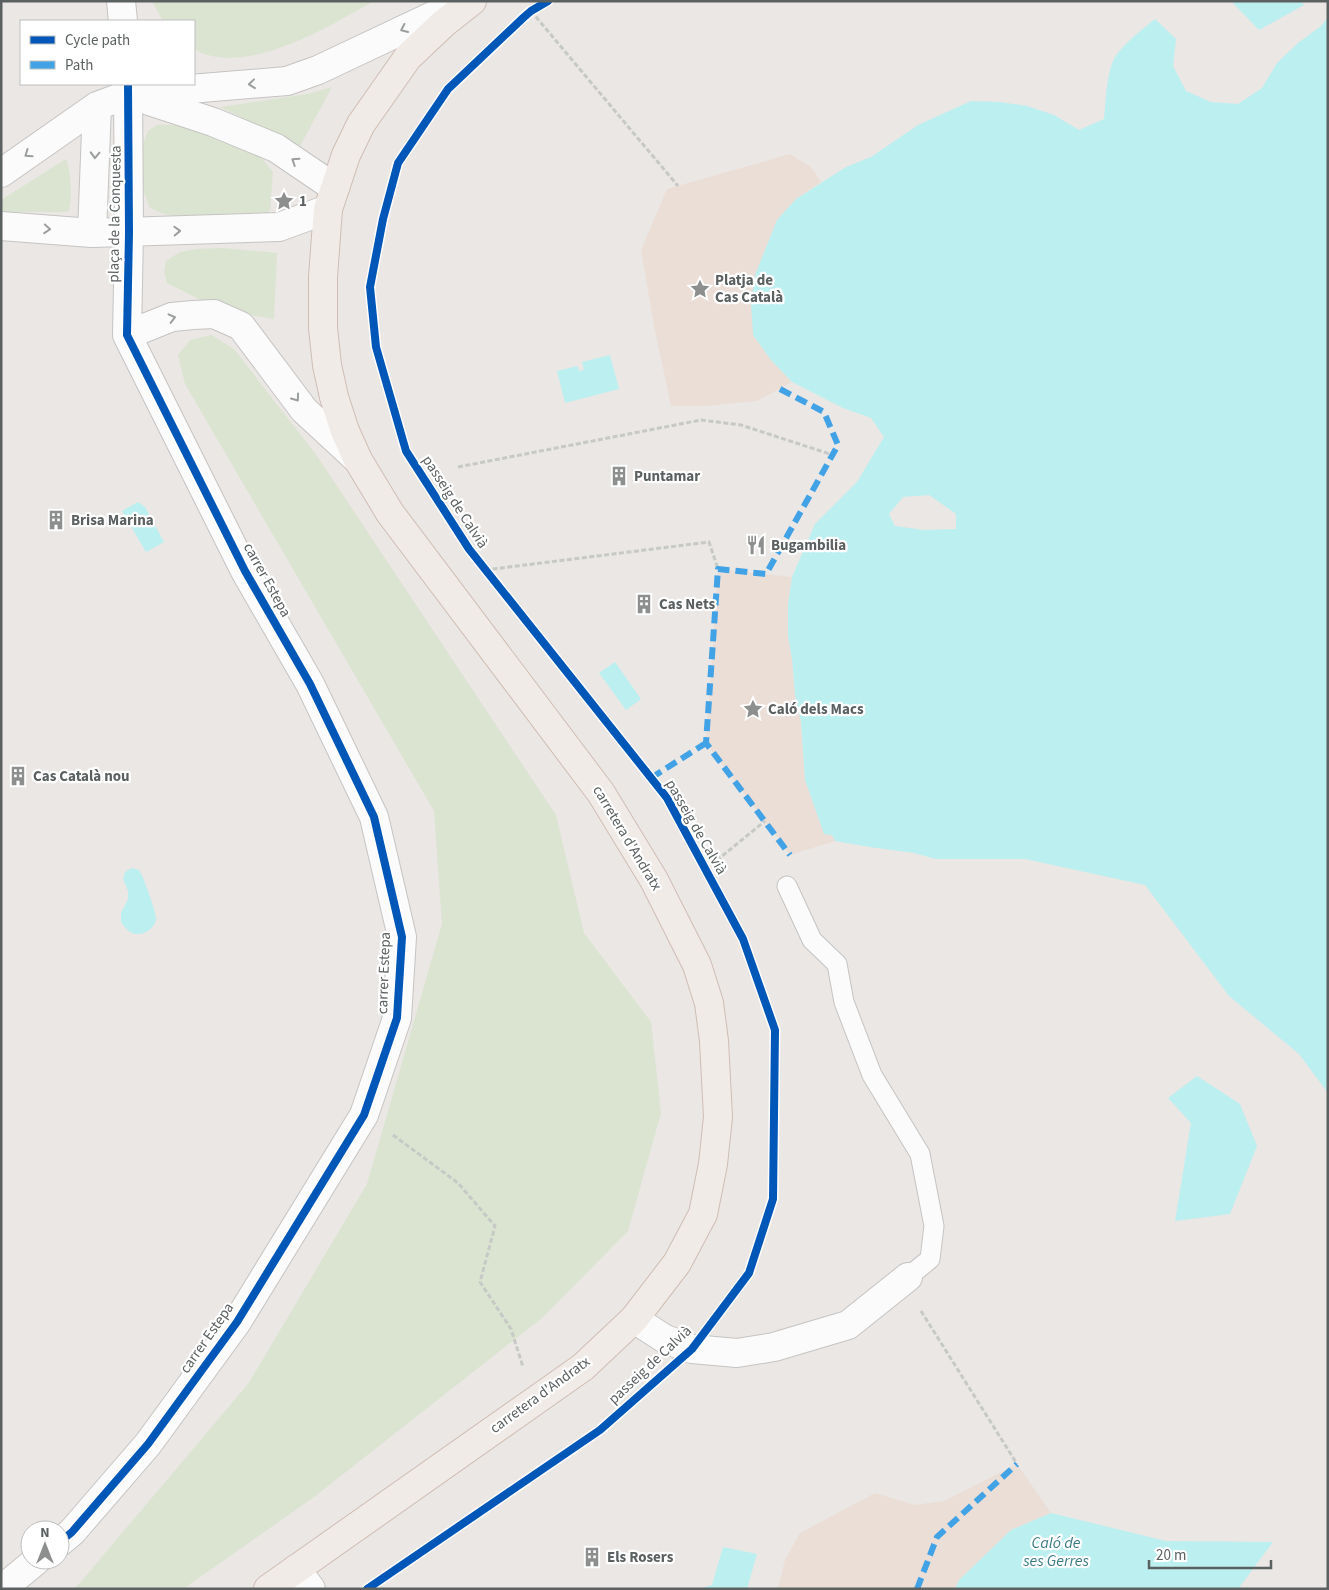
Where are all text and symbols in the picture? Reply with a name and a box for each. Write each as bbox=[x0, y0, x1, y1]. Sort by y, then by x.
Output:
legend bbox=[20, 20, 195, 85]
one-way arrow bbox=[400, 23, 409, 34]
text: Cycle path bbox=[65, 30, 130, 51]
text: Path bbox=[65, 55, 93, 76]
one-way arrow bbox=[248, 78, 256, 89]
street label: plaça de la Conquesta bbox=[103, 145, 127, 283]
one-way arrow bbox=[24, 148, 34, 157]
one-way arrow bbox=[90, 152, 100, 159]
one-way arrow bbox=[291, 158, 300, 167]
place icon: 1 bbox=[273, 190, 295, 212]
place label: 1 bbox=[299, 191, 307, 212]
one-way arrow bbox=[43, 223, 51, 234]
one-way arrow bbox=[174, 225, 182, 236]
place label: Platja de Cas Català bbox=[715, 270, 783, 308]
place icon: Platja de Cas Català bbox=[689, 278, 711, 300]
one-way arrow bbox=[168, 314, 176, 324]
one-way arrow bbox=[290, 392, 299, 402]
street label: passeig de Calvià bbox=[417, 451, 493, 553]
building icon: Puntamar bbox=[608, 465, 630, 487]
place label: Puntamar bbox=[634, 466, 700, 487]
building icon: Brisa Marina bbox=[45, 509, 67, 531]
place label: Brisa Marina bbox=[71, 510, 154, 531]
restaurant icon: Bugambilia bbox=[745, 534, 767, 556]
place label: Bugambilia bbox=[771, 535, 846, 556]
street label: carrer Estepa bbox=[238, 539, 296, 621]
building icon: Cas Nets bbox=[633, 593, 655, 615]
place label: Cas Nets bbox=[659, 594, 715, 615]
place icon: Caló dels Macs bbox=[742, 698, 764, 720]
place label: Caló dels Macs bbox=[768, 699, 864, 720]
building icon: Cas Català nou bbox=[7, 765, 29, 787]
place label: Cas Català nou bbox=[33, 766, 130, 787]
street label: passeig de Calvià bbox=[660, 775, 732, 879]
street label: carretera d'Andratx bbox=[587, 782, 667, 895]
street label: carrer Estepa bbox=[372, 932, 396, 1014]
street label: carrer Estepa bbox=[175, 1298, 239, 1378]
street label: passeig de Calvià bbox=[604, 1321, 696, 1409]
street label: carretera d'Andratx bbox=[486, 1351, 595, 1439]
north arrow bbox=[20, 1520, 70, 1570]
text: N bbox=[40, 1523, 50, 1543]
water label: Caló de ses Gerres bbox=[1022, 1532, 1089, 1572]
scale bar bbox=[1149, 1538, 1272, 1570]
text: 20 m bbox=[1156, 1545, 1186, 1566]
building icon: Els Rosers bbox=[581, 1546, 603, 1568]
place label: Els Rosers bbox=[607, 1547, 674, 1568]

